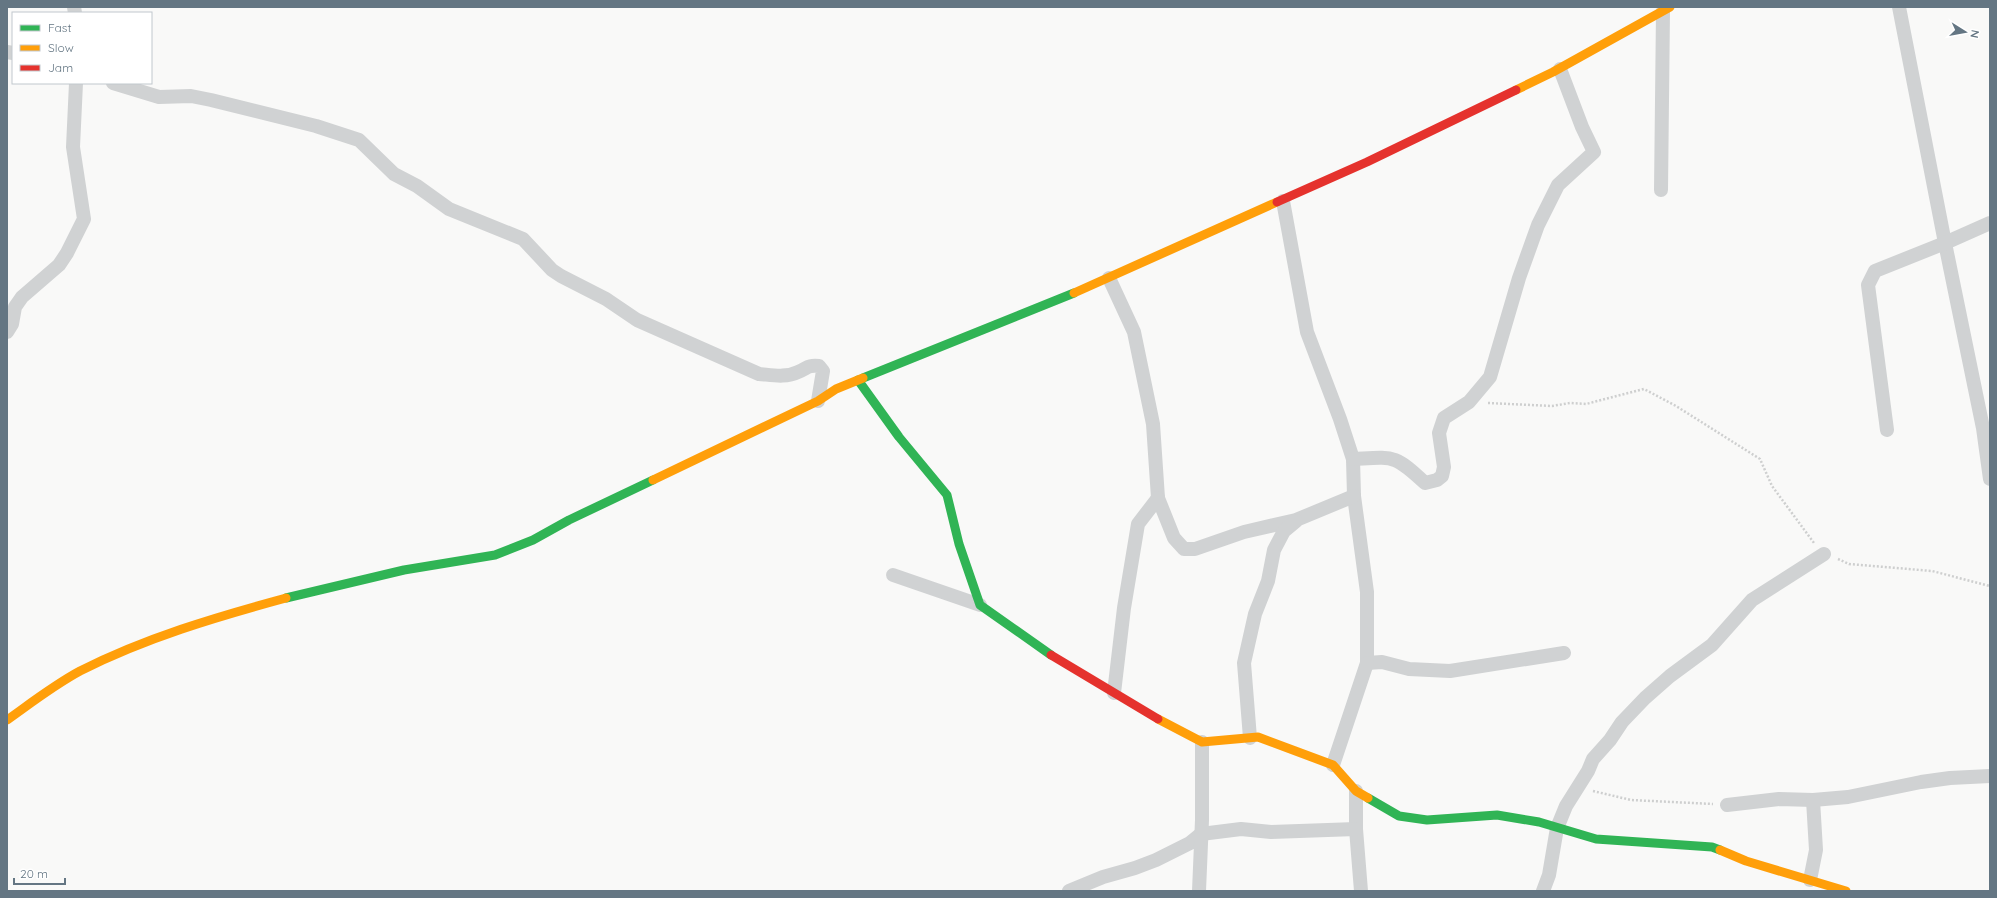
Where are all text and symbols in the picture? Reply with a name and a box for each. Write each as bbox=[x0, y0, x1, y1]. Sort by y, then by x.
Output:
legend bbox=[12, 12, 152, 84]
north arrow bbox=[1945, 12, 1985, 52]
text: Fast bbox=[48, 20, 72, 35]
text: N bbox=[1967, 29, 1982, 39]
text: Slow bbox=[48, 40, 74, 55]
text: Jam bbox=[48, 60, 73, 75]
scale bar bbox=[14, 860, 65, 886]
text: 20 m bbox=[20, 866, 48, 881]

